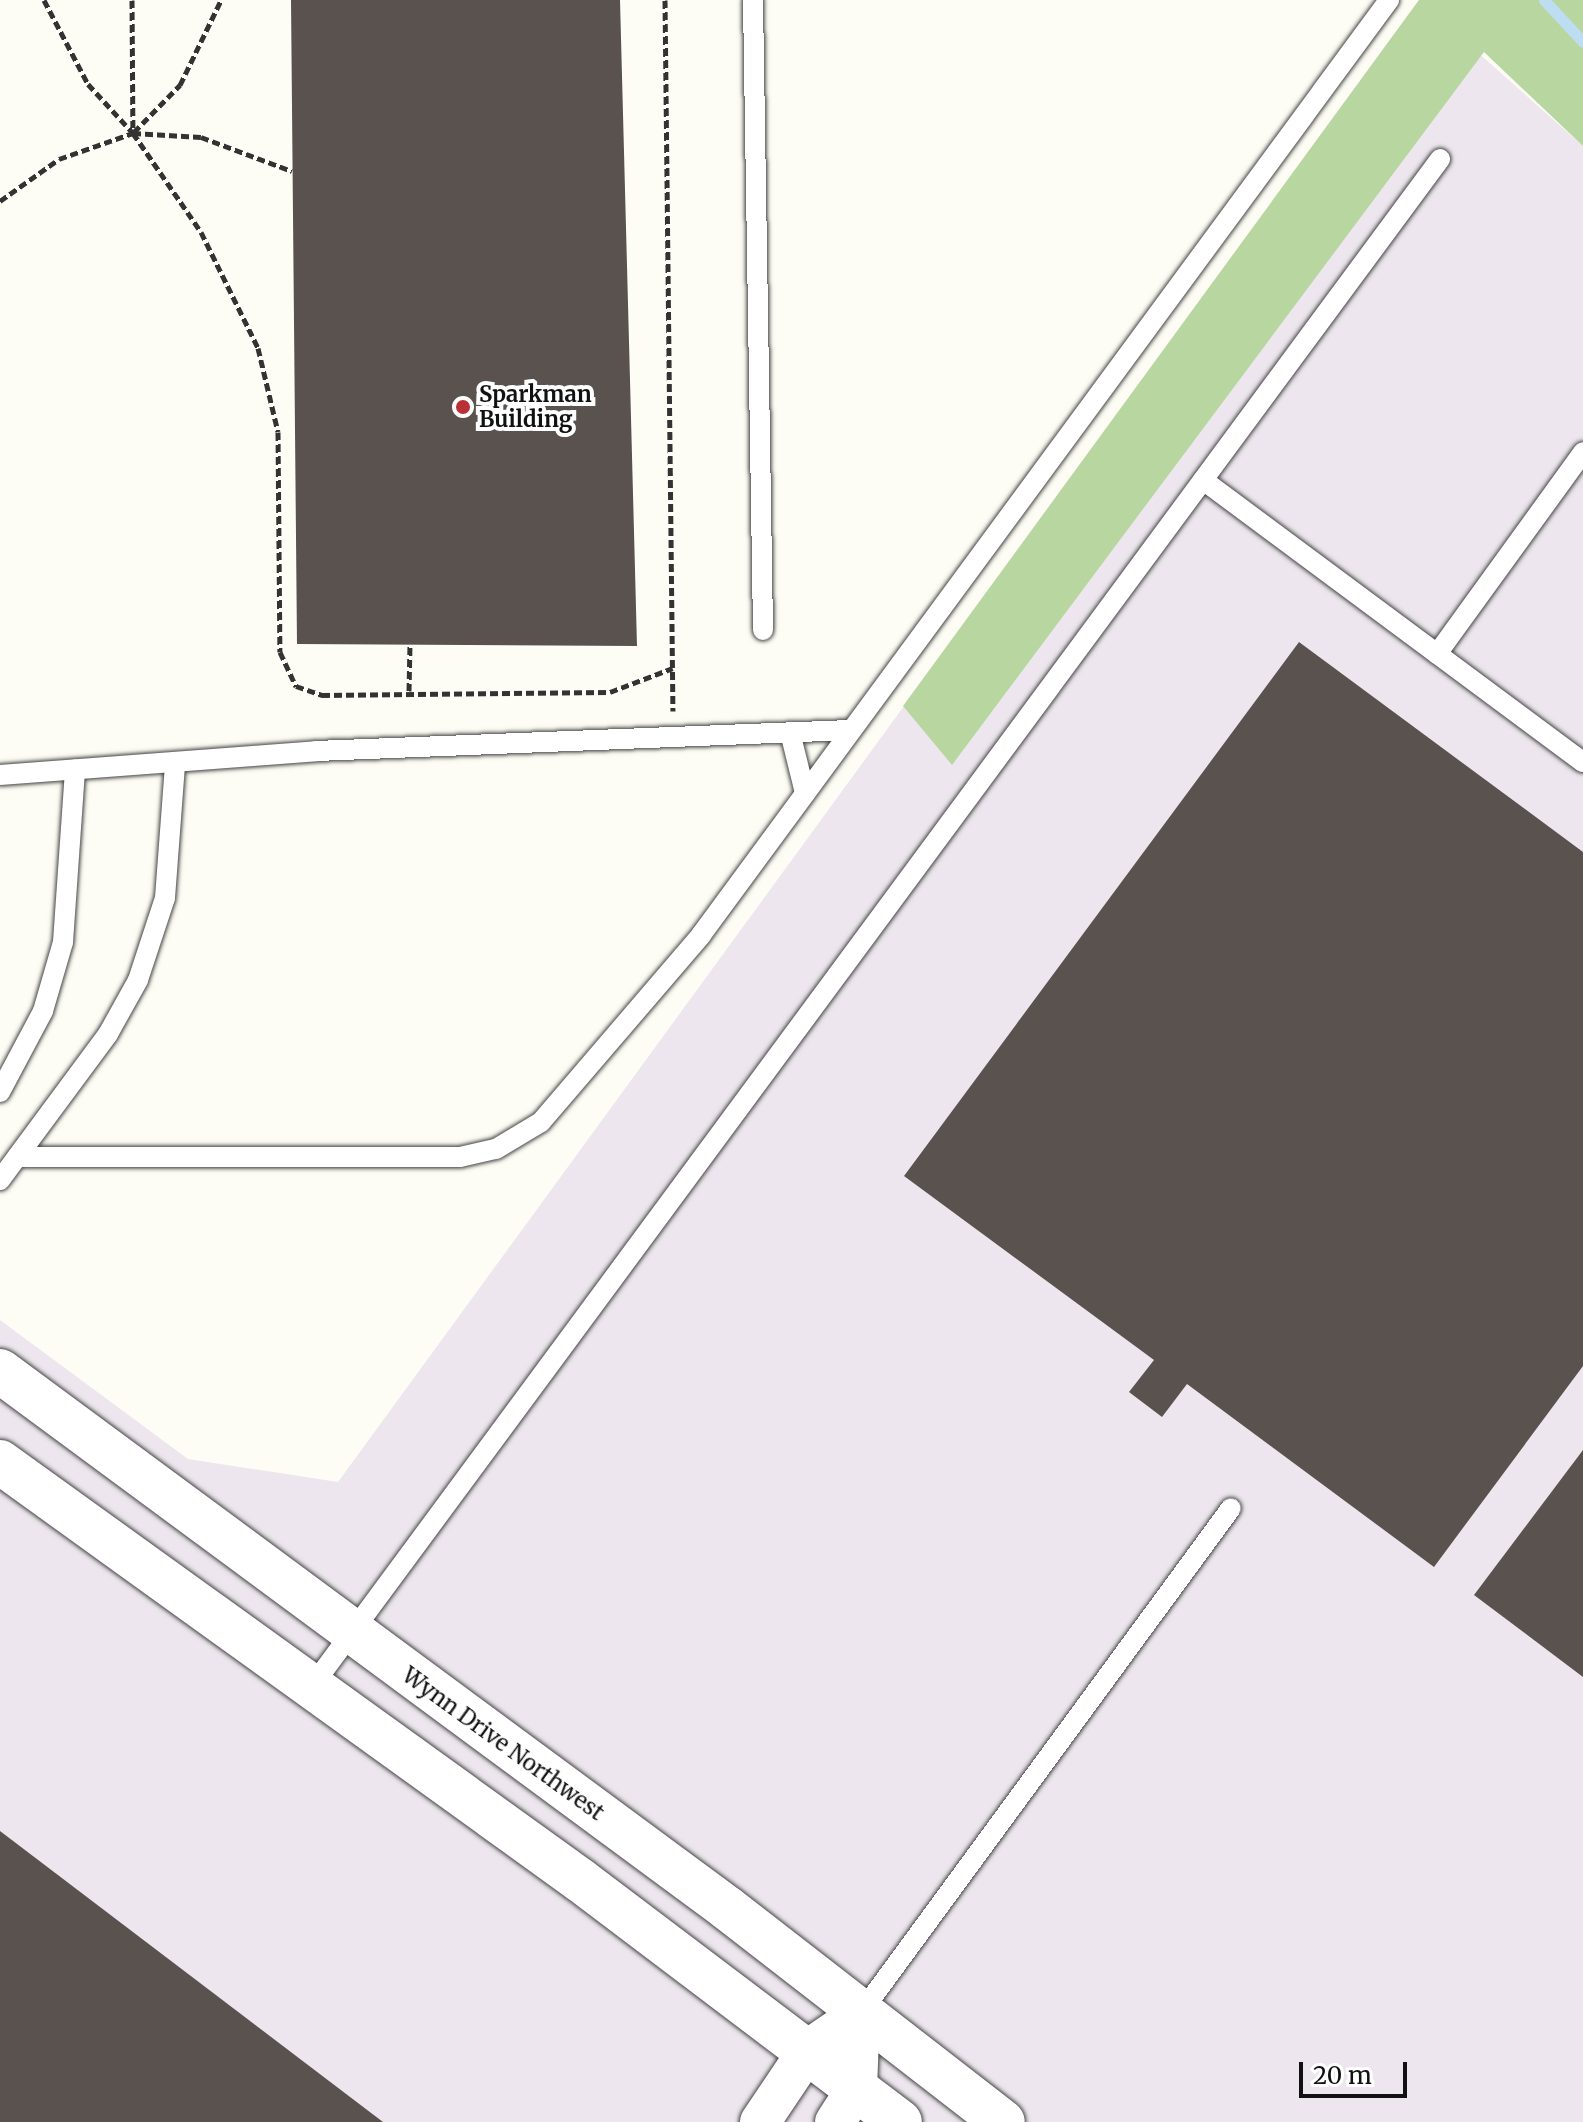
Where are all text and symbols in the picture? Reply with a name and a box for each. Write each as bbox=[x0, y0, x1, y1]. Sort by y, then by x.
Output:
place label: Sparkman Building bbox=[479, 381, 592, 432]
marker: Sparkman Building bbox=[454, 398, 472, 416]
street label: Wynn Drive Northwest bbox=[397, 1662, 609, 1826]
scale bar bbox=[1303, 2046, 1411, 2096]
text: 20 m bbox=[1313, 2060, 1372, 2091]

